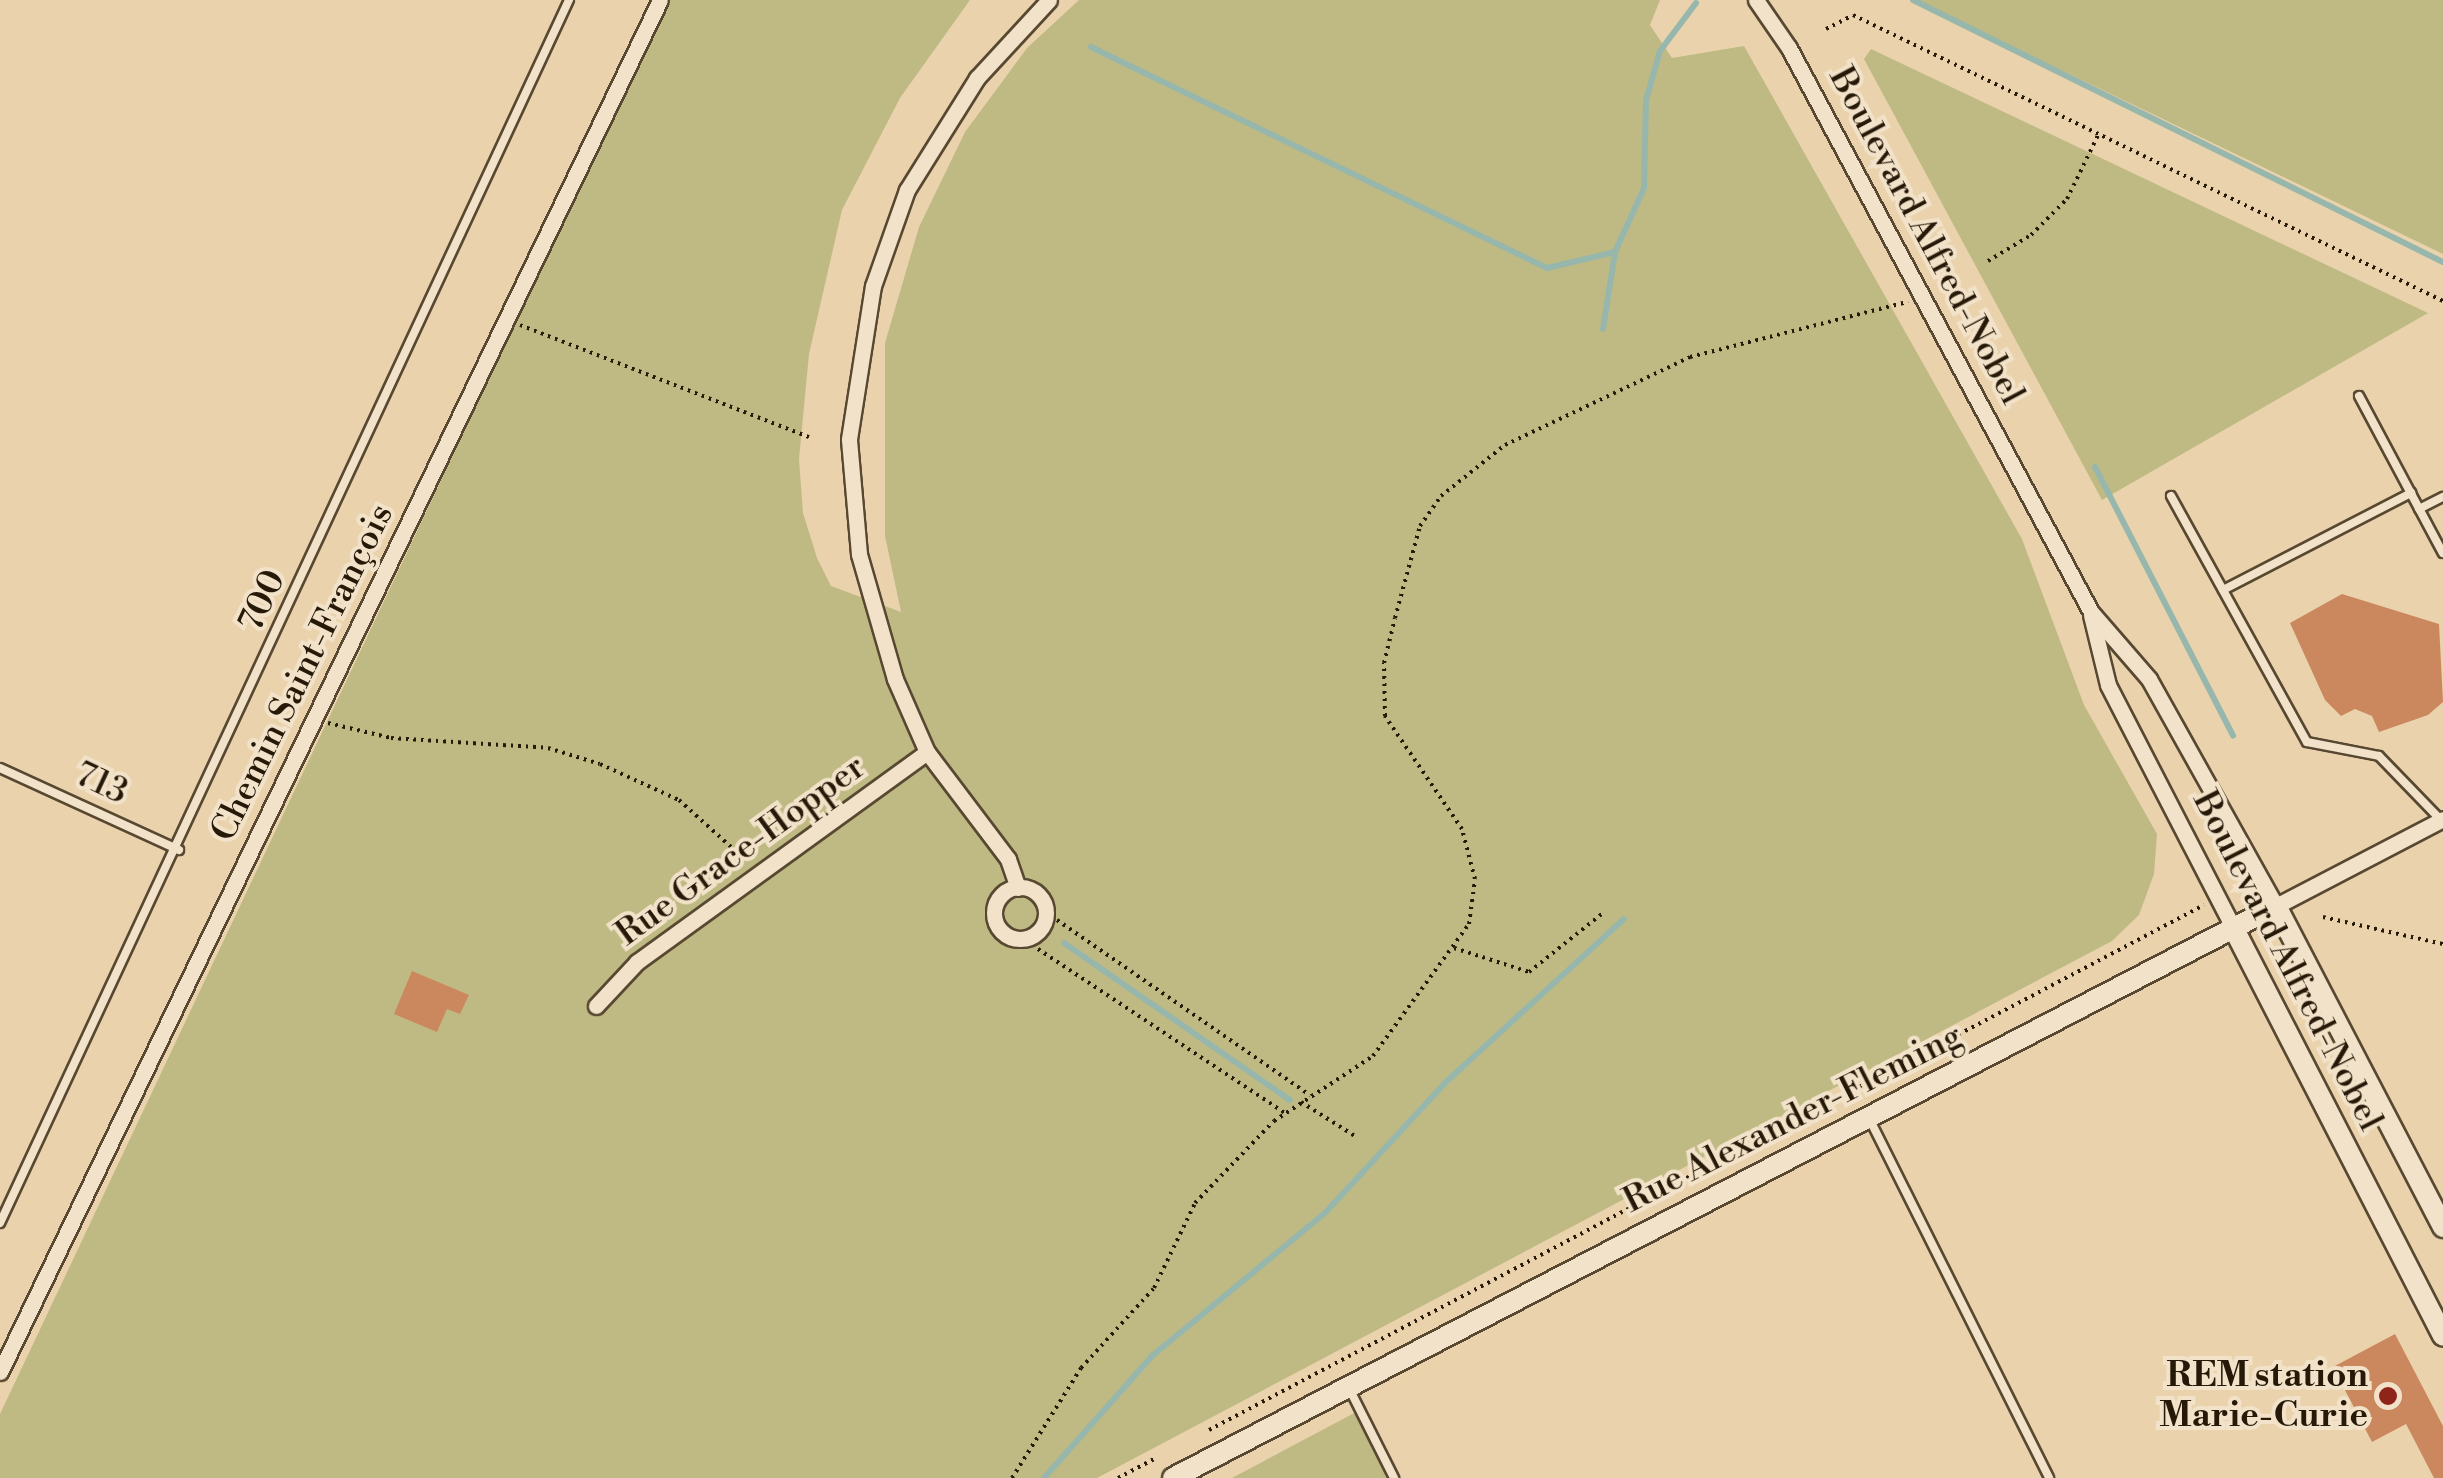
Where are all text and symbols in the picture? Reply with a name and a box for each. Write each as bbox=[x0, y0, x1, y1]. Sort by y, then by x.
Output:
street label: Boulevard Alfred-Nobel bbox=[1819, 60, 2033, 412]
street label: Chemin Saint-François bbox=[203, 498, 403, 848]
street label: 700 bbox=[231, 563, 295, 639]
street label: Rue Grace-Hopper bbox=[608, 747, 874, 955]
street label: 713 bbox=[68, 754, 134, 814]
street label: Boulevard Alfred-Nobel bbox=[2183, 784, 2391, 1138]
street label: Rue Alexander-Fleming bbox=[1617, 1015, 1969, 1223]
place label: REM station Marie-Curie bbox=[2159, 1355, 2368, 1437]
marker: REM station Marie-Curie bbox=[2377, 1385, 2399, 1407]

